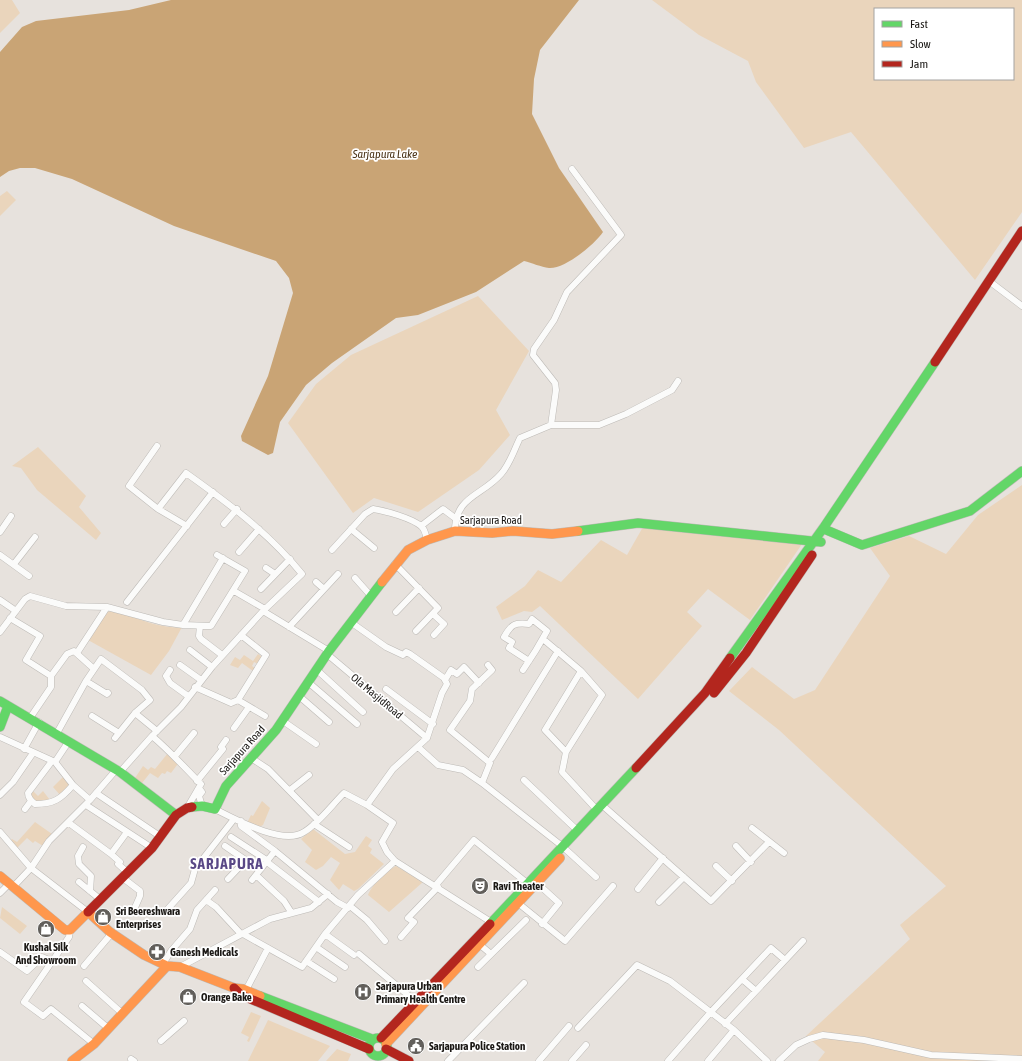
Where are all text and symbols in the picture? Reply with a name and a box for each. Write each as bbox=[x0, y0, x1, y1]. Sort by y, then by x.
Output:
legend bbox=[874, 8, 1014, 80]
text: Fast bbox=[910, 17, 928, 31]
text: Slow bbox=[910, 37, 931, 51]
text: Jam bbox=[910, 57, 928, 71]
water label: Sarjapura Lake bbox=[351, 147, 418, 161]
street label: Sarjapura Road bbox=[460, 514, 522, 526]
street label: Ola MasjidRoad bbox=[349, 671, 405, 721]
street label: Sarjapura Road bbox=[217, 723, 267, 777]
district label: SARJAPURA bbox=[190, 855, 264, 872]
theatre icon: Ravi Theater bbox=[470, 876, 490, 896]
place label: Ravi Theater bbox=[493, 880, 544, 892]
place label: Sri Beereshwara Enterprises bbox=[116, 905, 180, 930]
shop icon: Sri Beereshwara Enterprises bbox=[93, 907, 113, 927]
shop icon: Kushal Silk And Showroom bbox=[36, 919, 56, 939]
place label: Kushal Silk And Showroom bbox=[15, 941, 76, 966]
pharmacy icon: Ganesh Medicals bbox=[147, 942, 167, 962]
place label: Ganesh Medicals bbox=[170, 946, 238, 958]
place label: Sarjapura Urban Primary Health Centre bbox=[376, 980, 466, 1005]
hospital icon: Sarjapura Urban Primary Health Centre bbox=[353, 982, 373, 1002]
shop icon: Orange Bake bbox=[178, 987, 198, 1007]
place label: Orange Bake bbox=[201, 991, 252, 1003]
public building icon: Sarjapura Police Station bbox=[406, 1036, 426, 1056]
place label: Sarjapura Police Station bbox=[429, 1040, 525, 1052]

